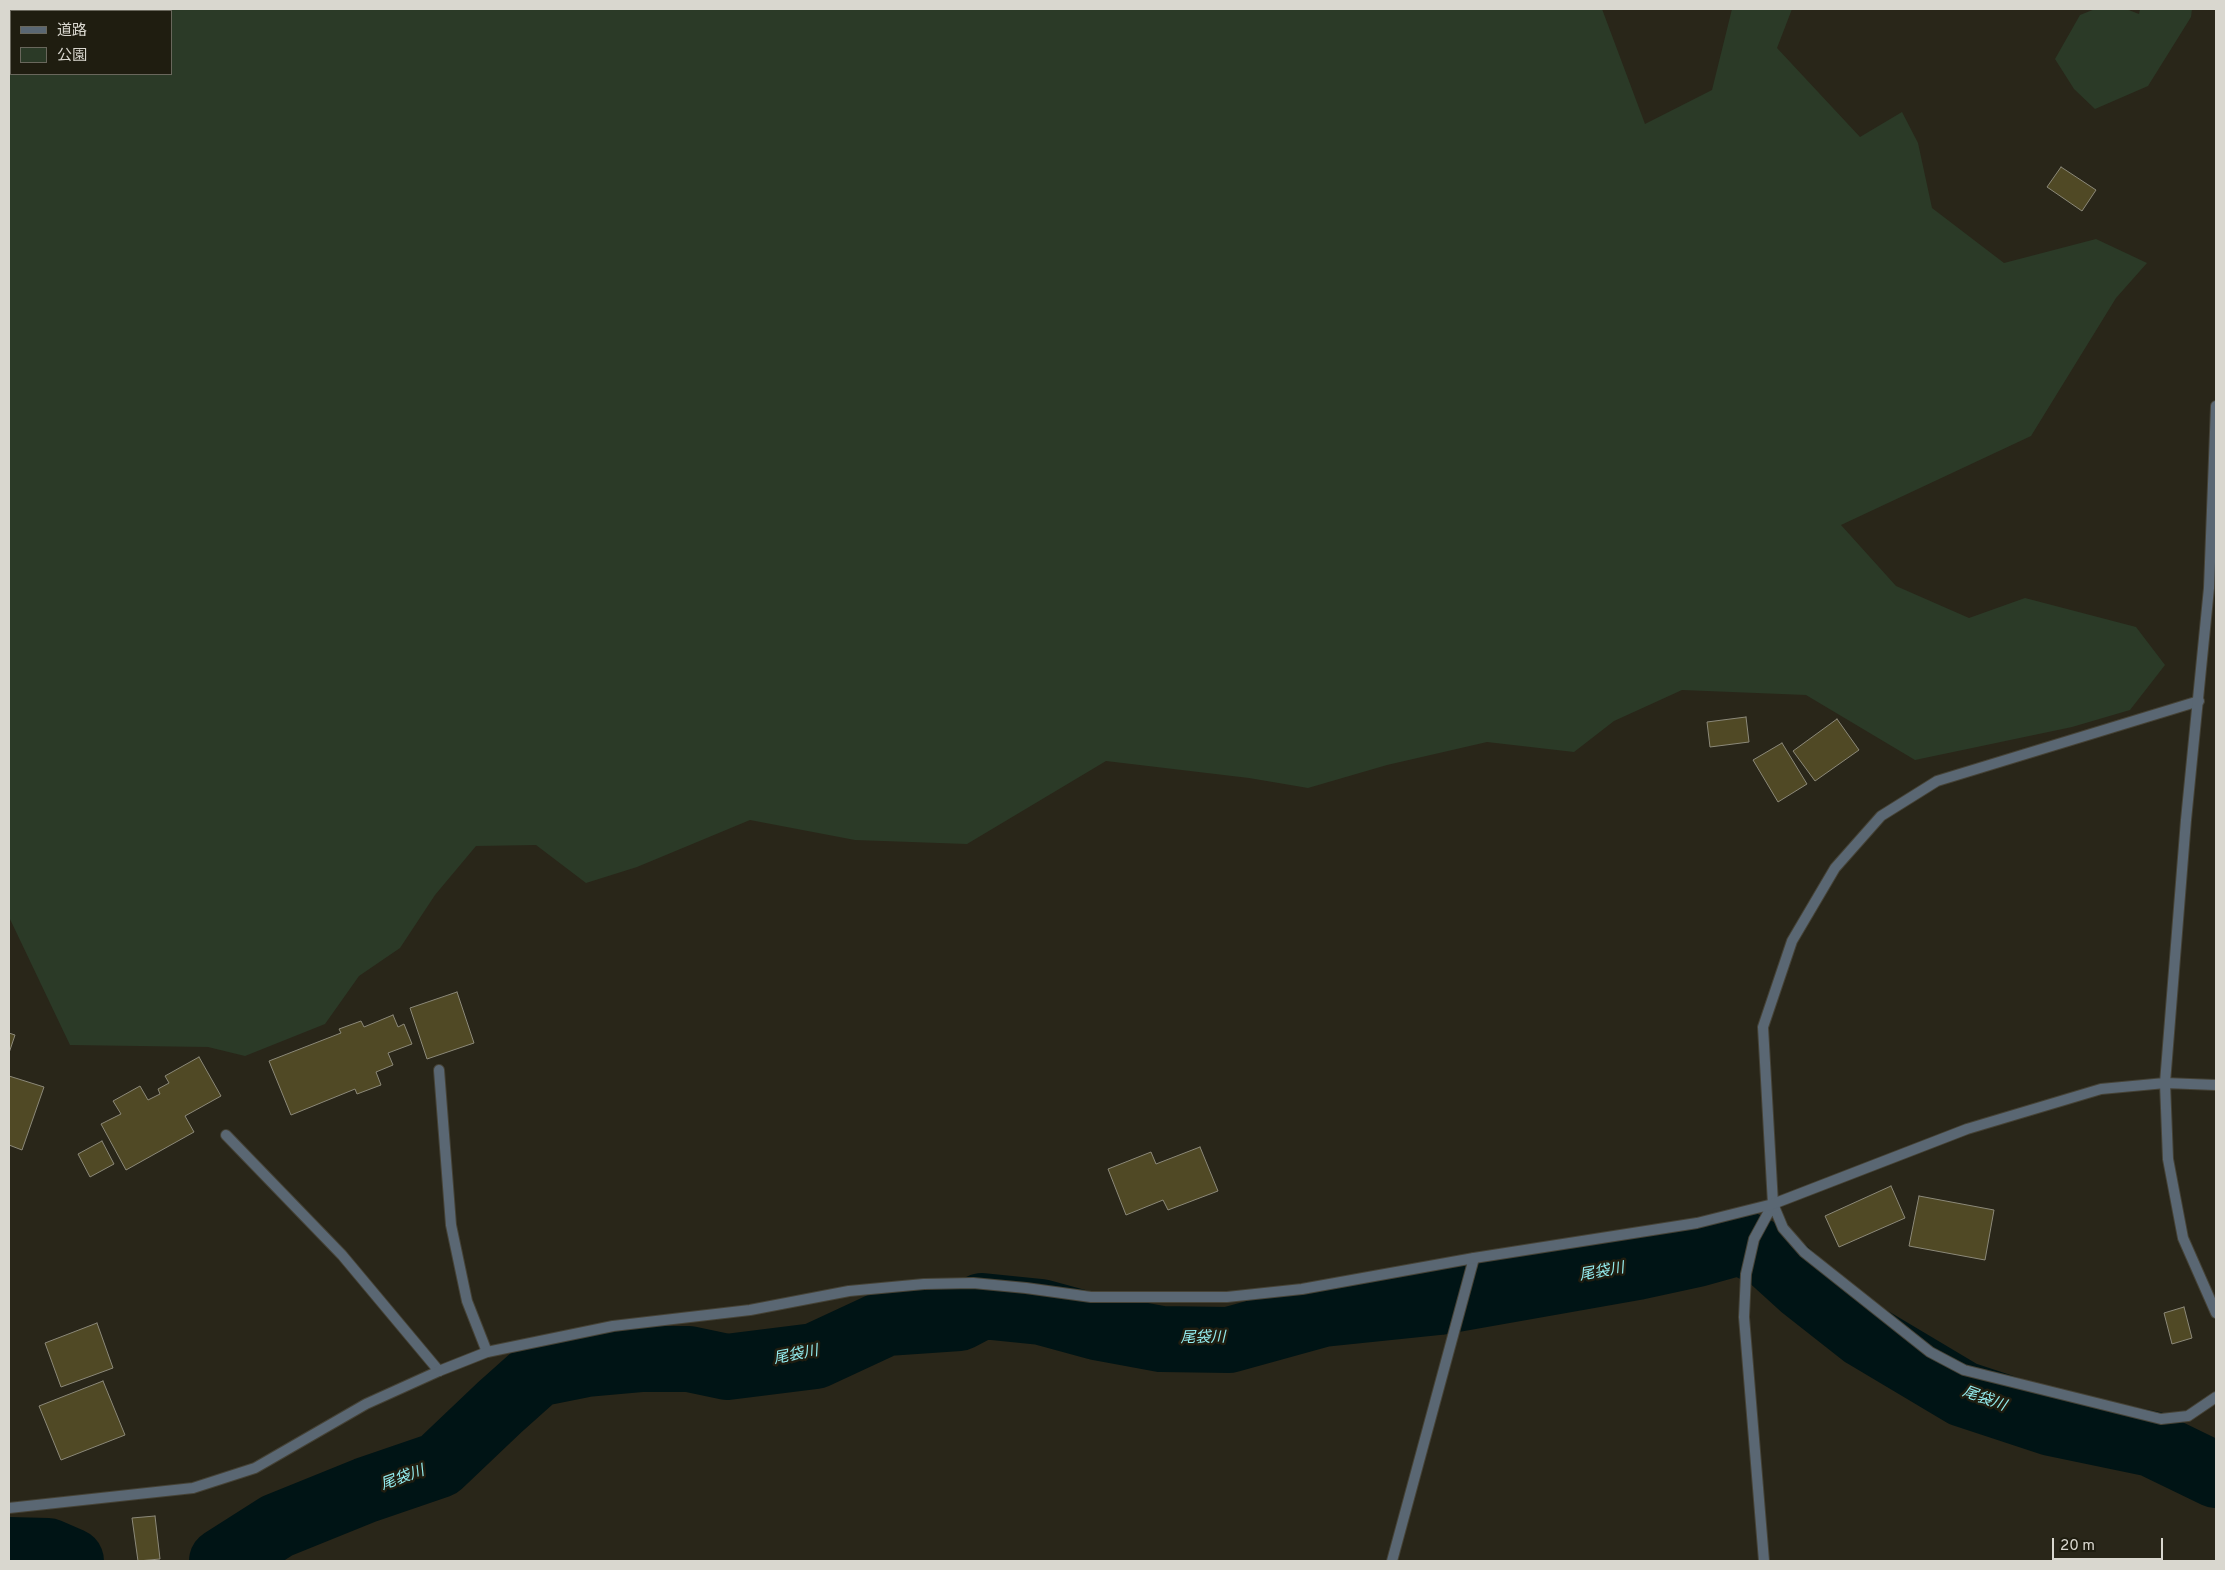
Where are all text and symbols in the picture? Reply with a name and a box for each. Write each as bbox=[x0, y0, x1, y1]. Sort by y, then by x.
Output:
legend bbox=[10, 10, 172, 75]
text: 道路 bbox=[57, 22, 87, 41]
text: 公園 bbox=[57, 47, 87, 66]
water label: 尾袋川 bbox=[1578, 1260, 1626, 1286]
water label: 尾袋川 bbox=[1180, 1330, 1226, 1348]
water label: 尾袋川 bbox=[772, 1343, 820, 1369]
water label: 尾袋川 bbox=[1960, 1384, 2008, 1416]
water label: 尾袋川 bbox=[379, 1463, 427, 1495]
scale bar bbox=[2055, 1528, 2166, 1560]
text: 20 m bbox=[2060, 1537, 2095, 1556]

